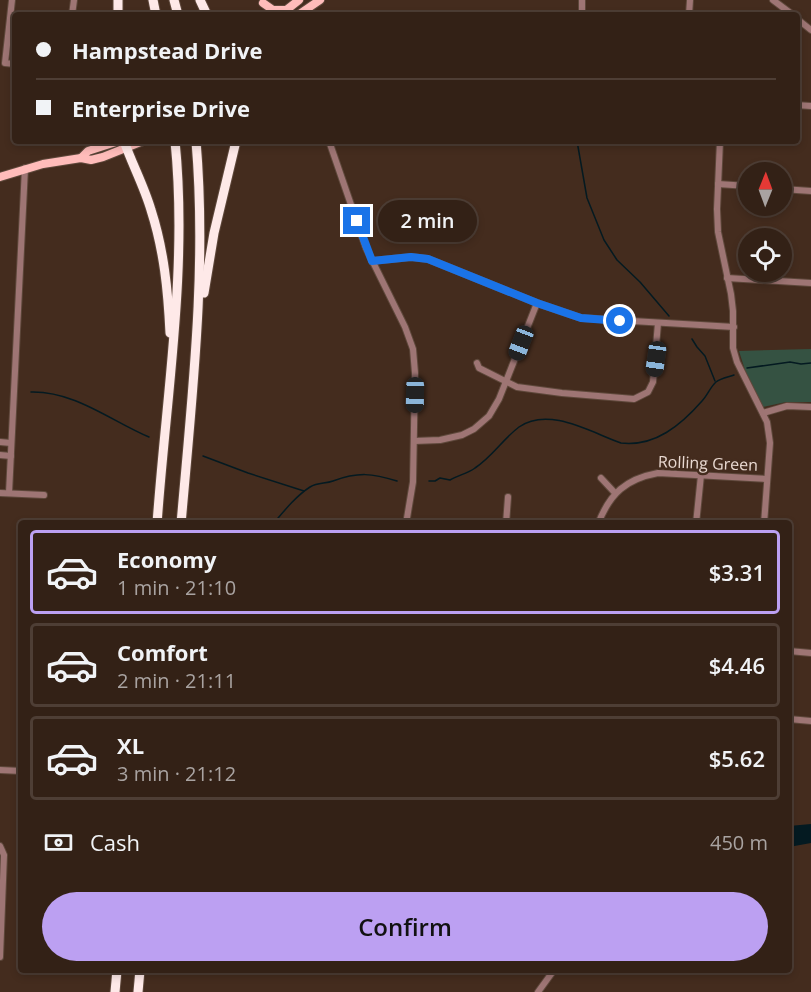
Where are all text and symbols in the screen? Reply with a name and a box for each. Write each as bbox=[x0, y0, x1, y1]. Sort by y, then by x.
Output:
text: Hampstead Drive bbox=[72, 35, 263, 65]
text: Enterprise Drive bbox=[72, 93, 250, 123]
north arrow bbox=[738, 162, 792, 216]
map controls bbox=[738, 162, 792, 282]
callout: 2 min bbox=[378, 200, 477, 242]
route end bbox=[343, 207, 370, 234]
text: 2 min bbox=[401, 207, 455, 234]
button: locate bbox=[738, 228, 792, 282]
route start bbox=[606, 307, 633, 334]
car bbox=[506, 323, 536, 363]
car bbox=[645, 340, 667, 378]
car bbox=[406, 377, 424, 413]
street label: Rolling Green bbox=[658, 450, 758, 476]
text: Economy bbox=[117, 544, 216, 574]
icon: car bbox=[45, 545, 99, 599]
text: $3.31 bbox=[709, 557, 765, 587]
text: 1 min · 21:10 bbox=[117, 574, 236, 601]
text: Comfort bbox=[117, 637, 208, 667]
icon: car bbox=[45, 638, 99, 692]
text: $4.46 bbox=[709, 650, 765, 680]
text: 2 min · 21:11 bbox=[117, 667, 236, 694]
text: XL bbox=[117, 730, 144, 760]
icon: car bbox=[45, 731, 99, 785]
text: $5.62 bbox=[709, 743, 765, 773]
text: 3 min · 21:12 bbox=[117, 760, 236, 787]
icon: cash bbox=[42, 826, 75, 859]
text: Cash bbox=[90, 827, 140, 857]
text: 450 m bbox=[710, 829, 768, 856]
button: Confirm bbox=[42, 892, 768, 961]

